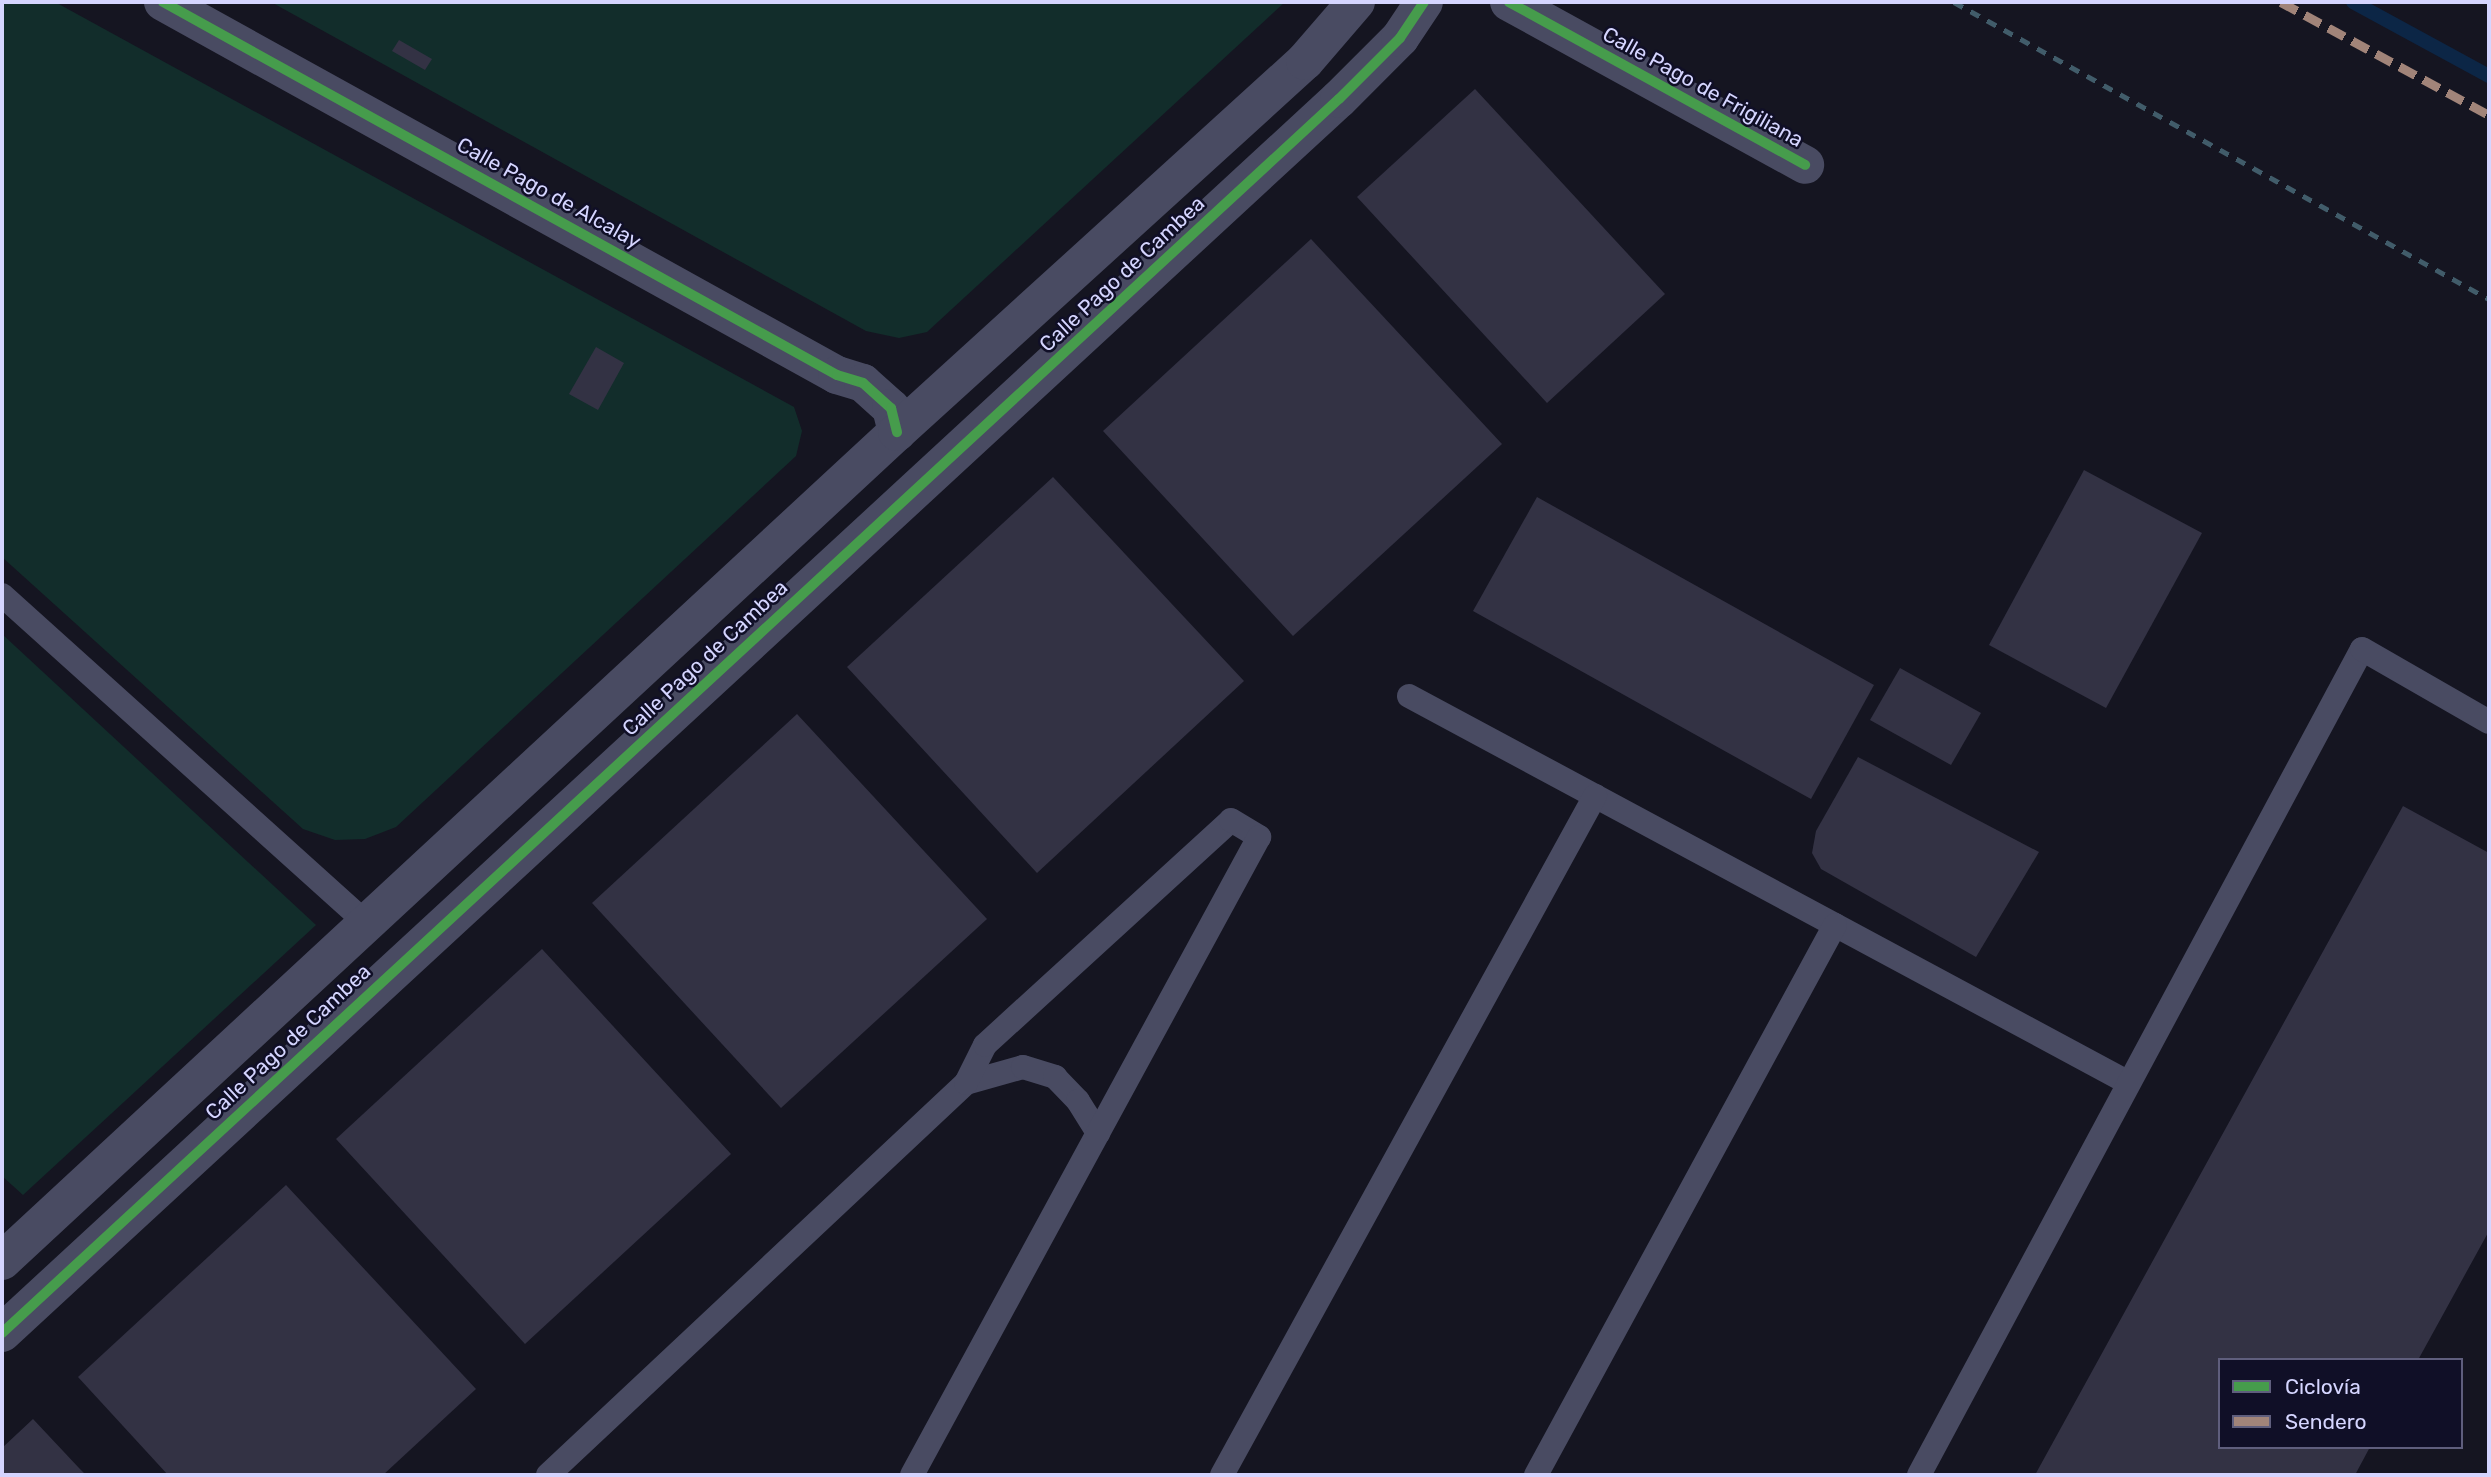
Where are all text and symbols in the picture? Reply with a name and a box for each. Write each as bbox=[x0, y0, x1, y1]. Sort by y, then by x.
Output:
street label: Calle Pago de Frigiliana bbox=[1598, 21, 1808, 153]
street label: Calle Pago de Alcalay bbox=[452, 132, 646, 254]
street label: Calle Pago de Cambea bbox=[1034, 191, 1210, 357]
street label: Calle Pago de Cambea bbox=[617, 575, 793, 741]
street label: Calle Pago de Cambea bbox=[200, 959, 376, 1125]
legend bbox=[2218, 1358, 2463, 1449]
text: Ciclovía bbox=[2285, 1374, 2361, 1399]
text: Sendero bbox=[2285, 1409, 2367, 1434]

